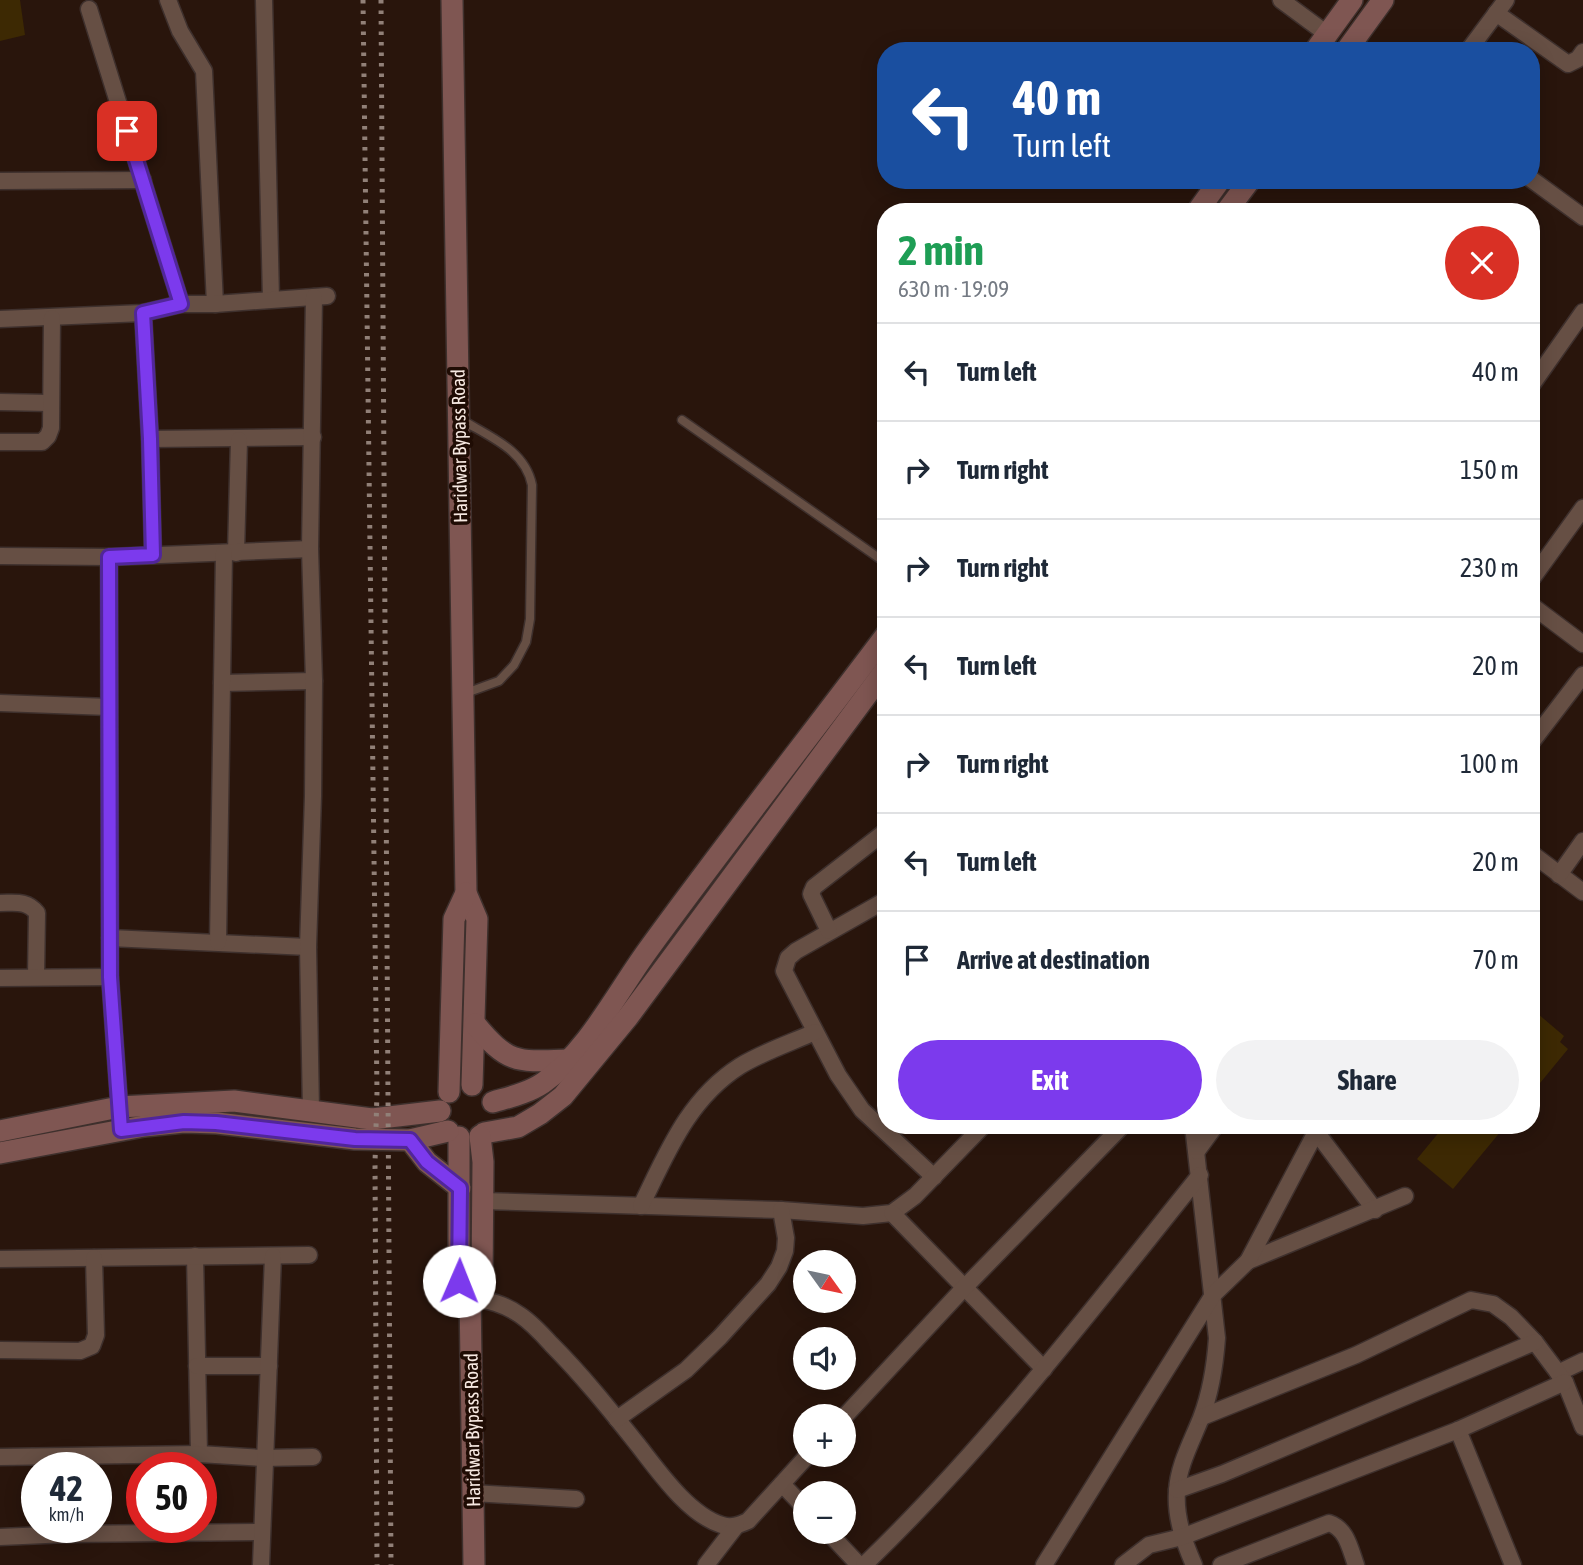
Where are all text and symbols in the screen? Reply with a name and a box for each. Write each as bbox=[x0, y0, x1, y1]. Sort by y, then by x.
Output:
text: 40 m bbox=[1013, 69, 1101, 125]
icon: left bbox=[898, 70, 989, 161]
pin bbox=[97, 101, 157, 161]
icon: arrive bbox=[108, 112, 146, 150]
text: Turn left bbox=[1013, 127, 1111, 164]
text: 2 min bbox=[898, 226, 984, 274]
button: close bbox=[1445, 226, 1519, 300]
text: 630 m · 19:09 bbox=[898, 276, 1009, 302]
icon: left bbox=[898, 353, 936, 391]
text: Turn left bbox=[957, 357, 1037, 387]
text: 40 m bbox=[1472, 357, 1519, 387]
street label: Haridwar Bypass Road bbox=[447, 369, 471, 523]
icon: right bbox=[898, 451, 936, 489]
text: Turn right bbox=[957, 455, 1048, 485]
text: 150 m bbox=[1460, 455, 1519, 485]
icon: right bbox=[898, 549, 936, 587]
text: Turn right bbox=[957, 553, 1048, 583]
text: 230 m bbox=[1460, 553, 1519, 583]
icon: left bbox=[898, 647, 936, 685]
text: Turn left bbox=[957, 651, 1037, 681]
text: 20 m bbox=[1472, 651, 1519, 681]
icon: right bbox=[898, 745, 936, 783]
text: Turn right bbox=[957, 749, 1048, 779]
text: 100 m bbox=[1460, 749, 1519, 779]
icon: left bbox=[898, 843, 936, 881]
text: Turn left bbox=[957, 847, 1037, 877]
text: 20 m bbox=[1472, 847, 1519, 877]
icon: arrive bbox=[898, 941, 936, 979]
text: Arrive at destination bbox=[957, 945, 1150, 975]
text: 70 m bbox=[1472, 945, 1519, 975]
button: Exit bbox=[898, 1040, 1202, 1120]
button: Share bbox=[1216, 1040, 1519, 1120]
position arrow bbox=[422, 1244, 496, 1318]
north arrow bbox=[793, 1250, 856, 1312]
map controls bbox=[793, 1250, 856, 1544]
button: sound bbox=[793, 1327, 856, 1390]
street label: Haridwar Bypass Road bbox=[460, 1353, 484, 1507]
button: + bbox=[793, 1404, 856, 1467]
speed limit sign: 50 bbox=[126, 1452, 217, 1543]
text: 42 bbox=[50, 1468, 83, 1508]
button: − bbox=[793, 1481, 856, 1544]
text: km/h bbox=[49, 1504, 84, 1525]

